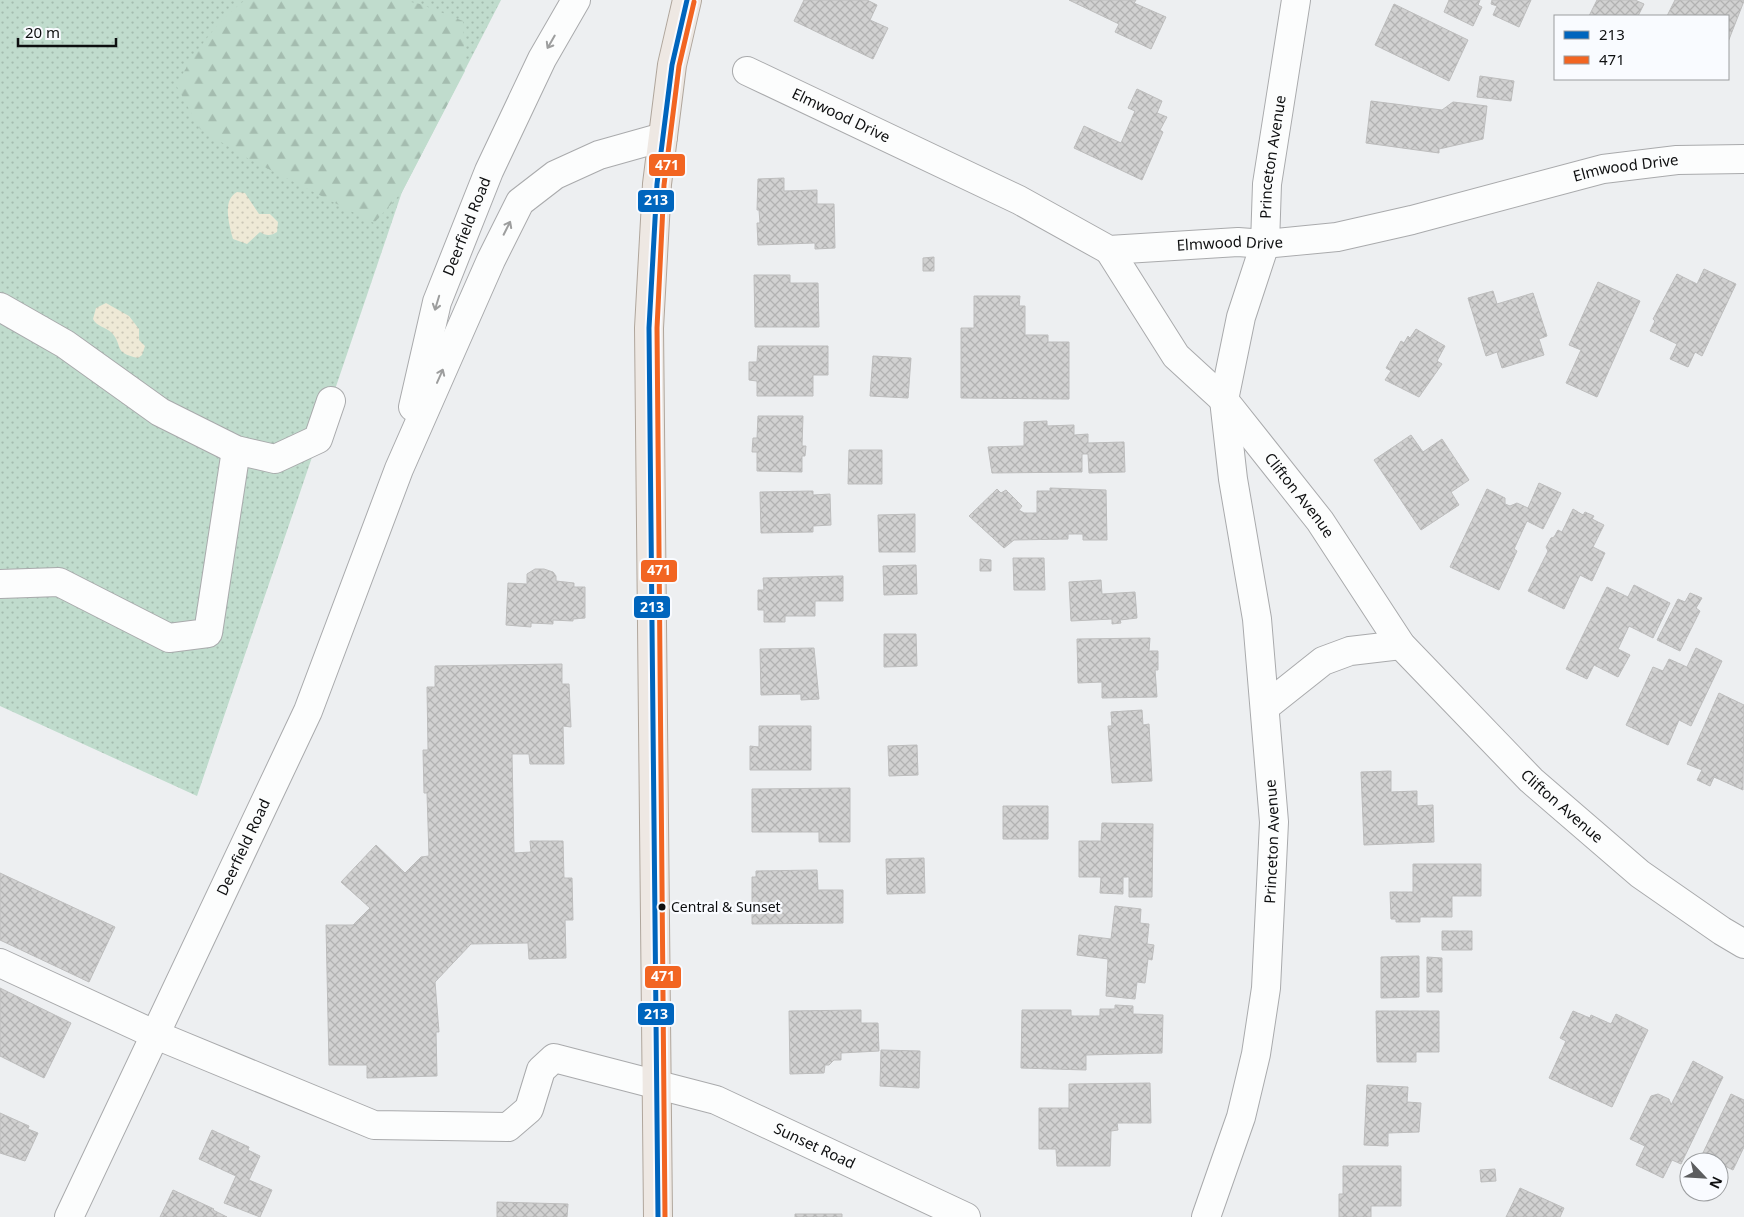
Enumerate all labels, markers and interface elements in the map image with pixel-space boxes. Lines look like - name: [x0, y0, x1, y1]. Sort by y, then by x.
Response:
- scale bar: [18, 15, 115, 47]
- legend: [1554, 15, 1729, 80]
- text: 20 m: [25, 22, 60, 42]
- text: 213: [1599, 24, 1625, 44]
- one-way arrow: [546, 35, 556, 49]
- text: 471: [1599, 49, 1625, 69]
- street label: Elmwood Drive: [789, 83, 894, 147]
- street label: Princeton Avenue: [1255, 94, 1290, 219]
- street label: Elmwood Drive: [1571, 149, 1680, 186]
- line badge: 471: [648, 153, 686, 177]
- text: 471: [655, 155, 679, 174]
- street label: Deerfield Road: [437, 174, 495, 278]
- line badge: 213: [637, 189, 675, 213]
- text: 213: [644, 190, 668, 209]
- one-way arrow: [502, 221, 512, 236]
- street label: Elmwood Drive: [1176, 231, 1284, 255]
- one-way arrow: [432, 295, 442, 311]
- one-way arrow: [435, 369, 445, 384]
- street label: Clifton Avenue: [1261, 448, 1339, 541]
- line badge: 471: [640, 559, 678, 583]
- text: 471: [647, 560, 671, 579]
- line badge: 213: [633, 595, 671, 619]
- text: 213: [640, 597, 664, 616]
- street label: Clifton Avenue: [1517, 765, 1608, 847]
- street label: Princeton Avenue: [1259, 779, 1283, 904]
- street label: Deerfield Road: [211, 795, 274, 898]
- place label: Central & Sunset: [671, 897, 781, 916]
- marker: Central & Sunset: [657, 902, 667, 912]
- line badge: 471: [644, 965, 682, 989]
- text: 471: [651, 966, 675, 985]
- line badge: 213: [637, 1002, 675, 1026]
- text: 213: [644, 1004, 668, 1023]
- street label: Sunset Road: [771, 1118, 859, 1173]
- north arrow: [1679, 1152, 1729, 1202]
- text: N: [1705, 1174, 1727, 1192]

